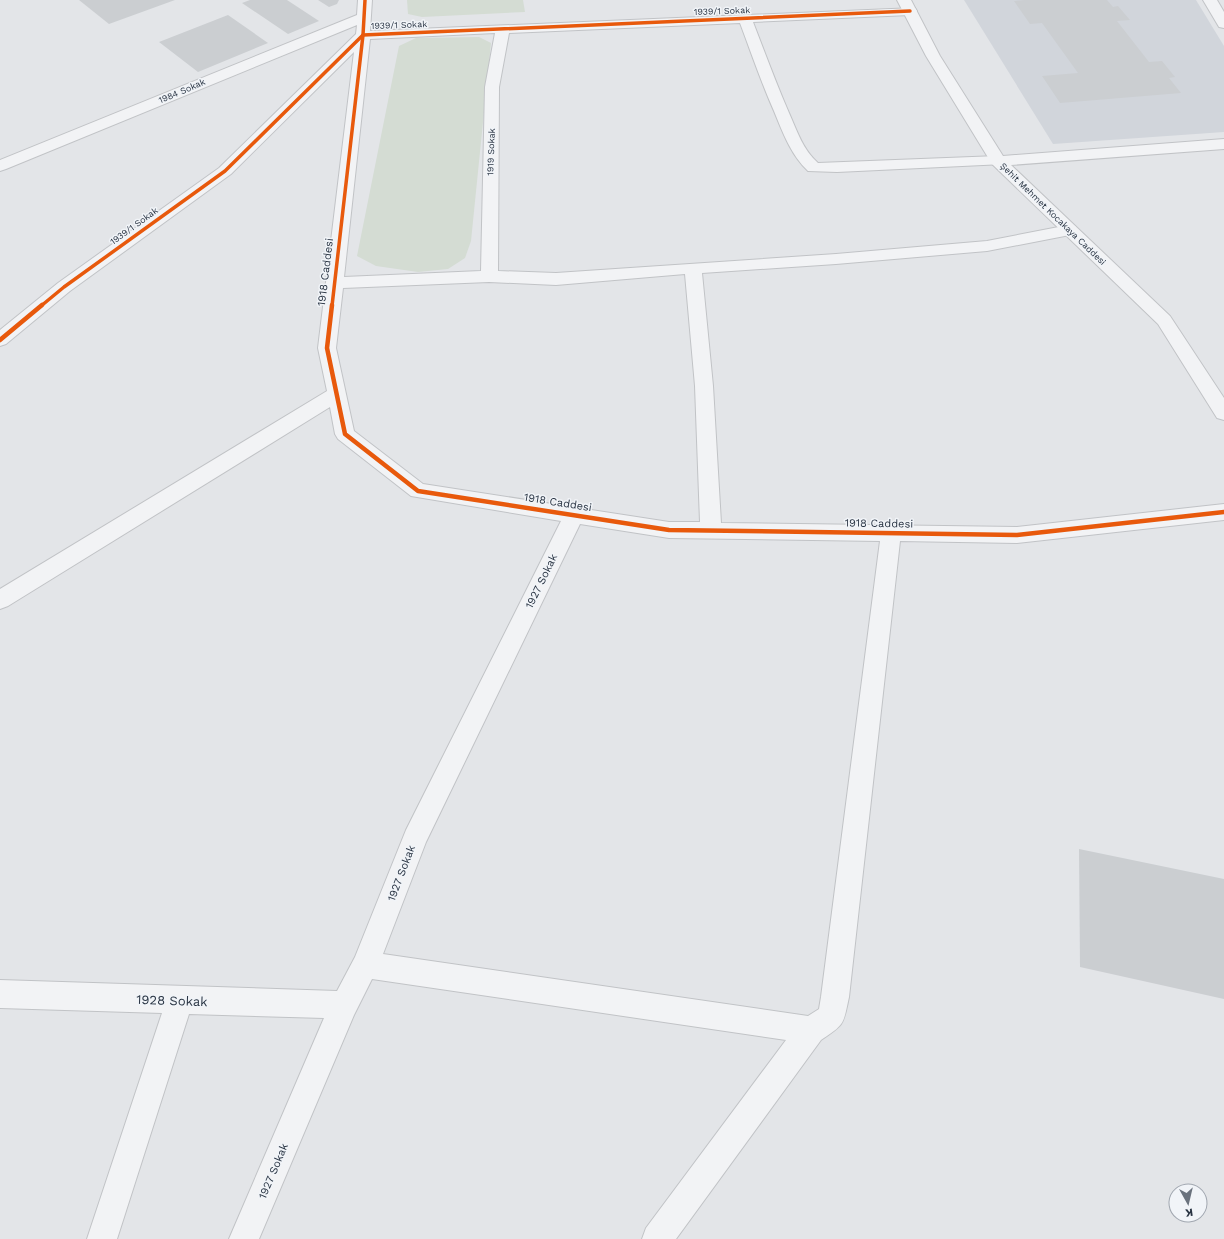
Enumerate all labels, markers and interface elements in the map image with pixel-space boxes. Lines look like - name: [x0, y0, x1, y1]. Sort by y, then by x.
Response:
- street label: 1939/1 Sokak: [694, 5, 750, 17]
- street label: 1939/1 Sokak: [371, 19, 427, 31]
- street label: 1984 Sokak: [157, 77, 207, 105]
- street label: 1919 Sokak: [485, 128, 497, 176]
- street label: Şehit Mehmet Kocakaya Caddesi: [998, 161, 1108, 267]
- street label: 1939/1 Sokak: [108, 205, 160, 247]
- street label: 1918 Caddesi: [315, 237, 336, 307]
- street label: 1918 Caddesi: [523, 491, 593, 514]
- street label: 1918 Caddesi: [845, 516, 913, 531]
- street label: 1927 Sokak: [523, 552, 560, 611]
- street label: 1927 Sokak: [385, 843, 418, 903]
- street label: 1928 Sokak: [136, 992, 208, 1009]
- street label: 1927 Sokak: [256, 1141, 291, 1201]
- north arrow: [1168, 1183, 1208, 1223]
- text: K: [1184, 1205, 1194, 1219]

